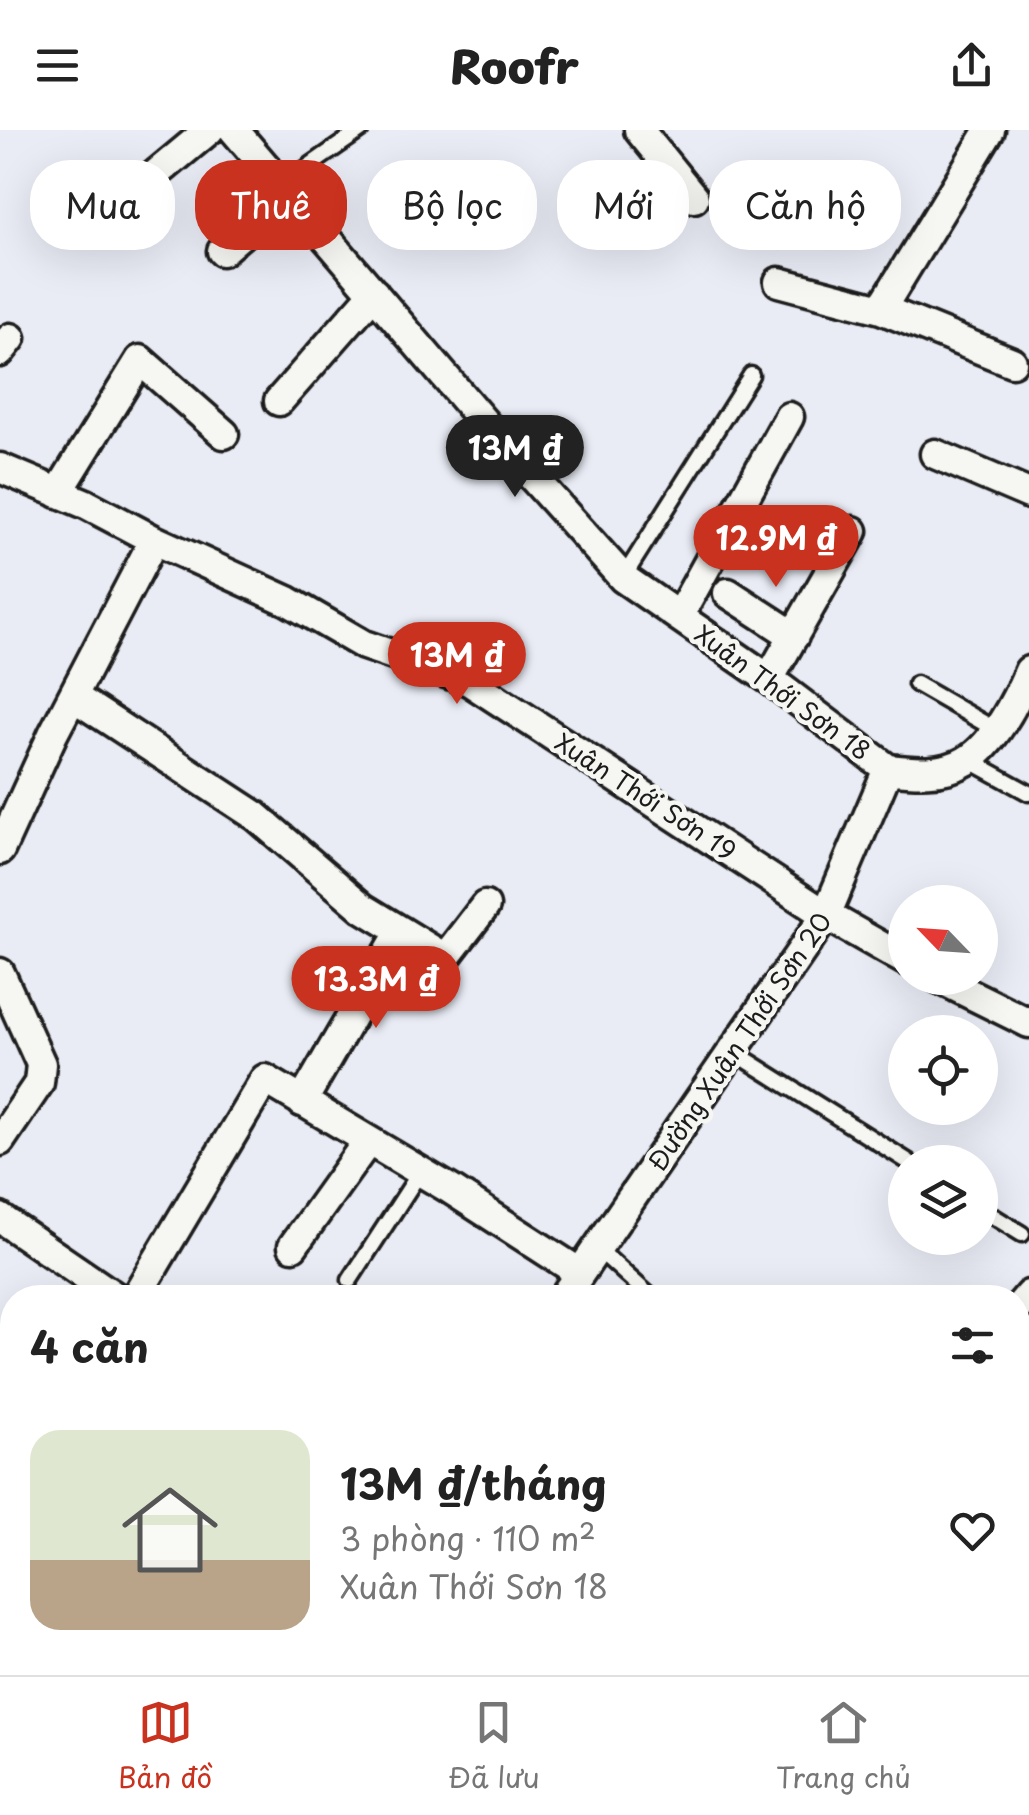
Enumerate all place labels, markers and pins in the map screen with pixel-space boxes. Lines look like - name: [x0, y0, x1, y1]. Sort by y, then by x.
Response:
- pin: 13M ₫: [445, 415, 585, 500]
- pin: 12.9M ₫: [684, 505, 868, 590]
- pin: 13M ₫: [387, 622, 527, 707]
- pin: 13.3M ₫: [284, 946, 468, 1031]

